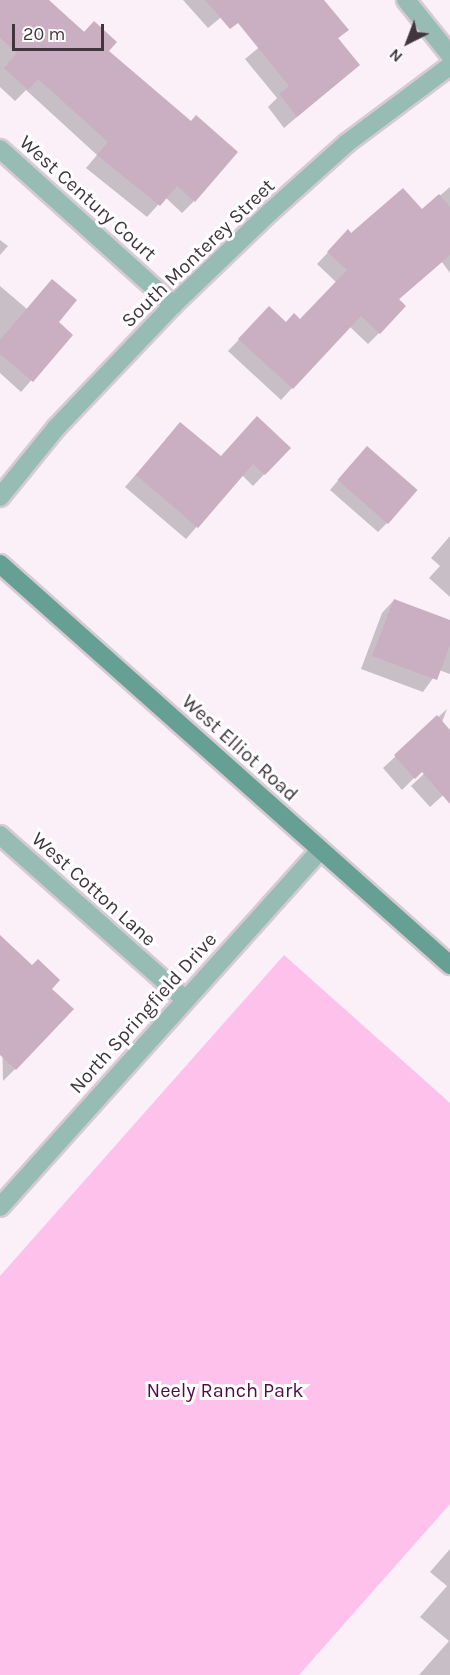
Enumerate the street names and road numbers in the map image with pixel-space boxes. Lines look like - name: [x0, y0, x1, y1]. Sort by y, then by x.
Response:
- street label: West Century Court: [15, 130, 161, 266]
- street label: South Monterey Street: [116, 174, 280, 332]
- street label: West Elliot Road: [177, 690, 303, 806]
- street label: West Cotton Lane: [27, 827, 161, 951]
- street label: North Springfield Drive: [64, 927, 222, 1099]

